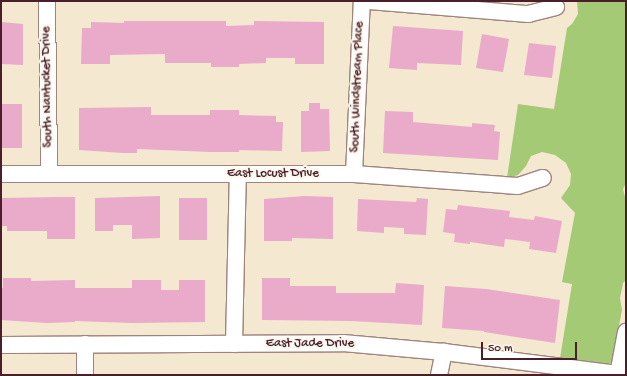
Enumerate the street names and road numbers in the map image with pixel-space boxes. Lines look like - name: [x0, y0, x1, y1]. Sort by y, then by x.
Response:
- street label: South Windstream Place: [348, 21, 368, 153]
- street label: South Nantucket Drive: [39, 26, 57, 148]
- street label: East Locust Drive: [227, 166, 319, 182]
- street label: East Jade Drive: [266, 336, 354, 352]

